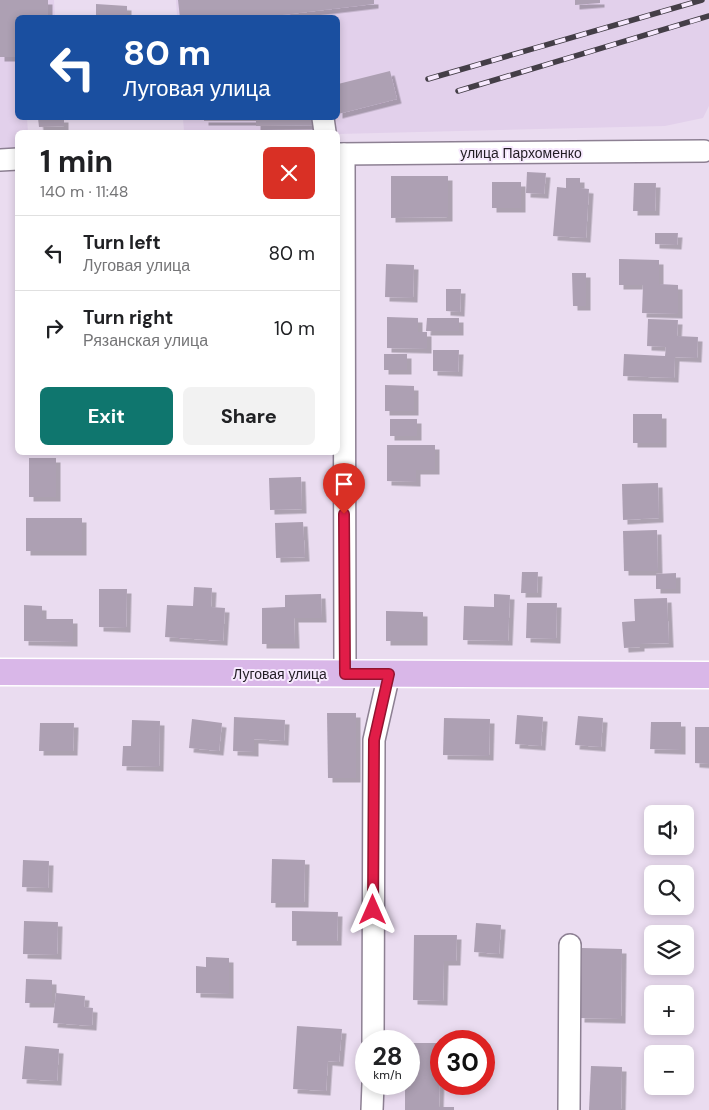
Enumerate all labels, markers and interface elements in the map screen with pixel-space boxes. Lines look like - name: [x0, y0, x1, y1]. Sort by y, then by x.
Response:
- text: 80 m: [123, 30, 211, 76]
- icon: left: [40, 35, 105, 100]
- text: Луговая улица: [123, 74, 270, 103]
- text: 1 min: [40, 142, 113, 181]
- street label: улица Пархоменко: [460, 144, 582, 162]
- button: close: [263, 147, 315, 199]
- text: 140 m · 11:48: [40, 181, 129, 202]
- text: Turn left: [83, 230, 161, 255]
- icon: left: [40, 239, 68, 267]
- text: 80 m: [268, 241, 315, 266]
- text: Луговая улица: [83, 255, 190, 276]
- text: Turn right: [83, 305, 173, 330]
- icon: right: [40, 314, 68, 342]
- text: 10 m: [274, 316, 315, 341]
- text: Рязанская улица: [83, 330, 208, 351]
- button: Exit: [40, 387, 173, 445]
- button: Share: [183, 387, 315, 445]
- pin: [323, 463, 365, 514]
- icon: arrive: [330, 470, 358, 498]
- street label: Луговая улица: [233, 665, 327, 683]
- map controls: [644, 805, 694, 1095]
- button: sound: [644, 805, 694, 855]
- button: search: [644, 865, 694, 915]
- position arrow: [346, 883, 398, 935]
- button: layers: [644, 925, 694, 975]
- button: +: [644, 985, 694, 1035]
- speed limit sign: 30: [430, 1030, 495, 1095]
- text: 28: [372, 1040, 403, 1073]
- button: −: [644, 1045, 694, 1095]
- text: km/h: [373, 1067, 402, 1083]

